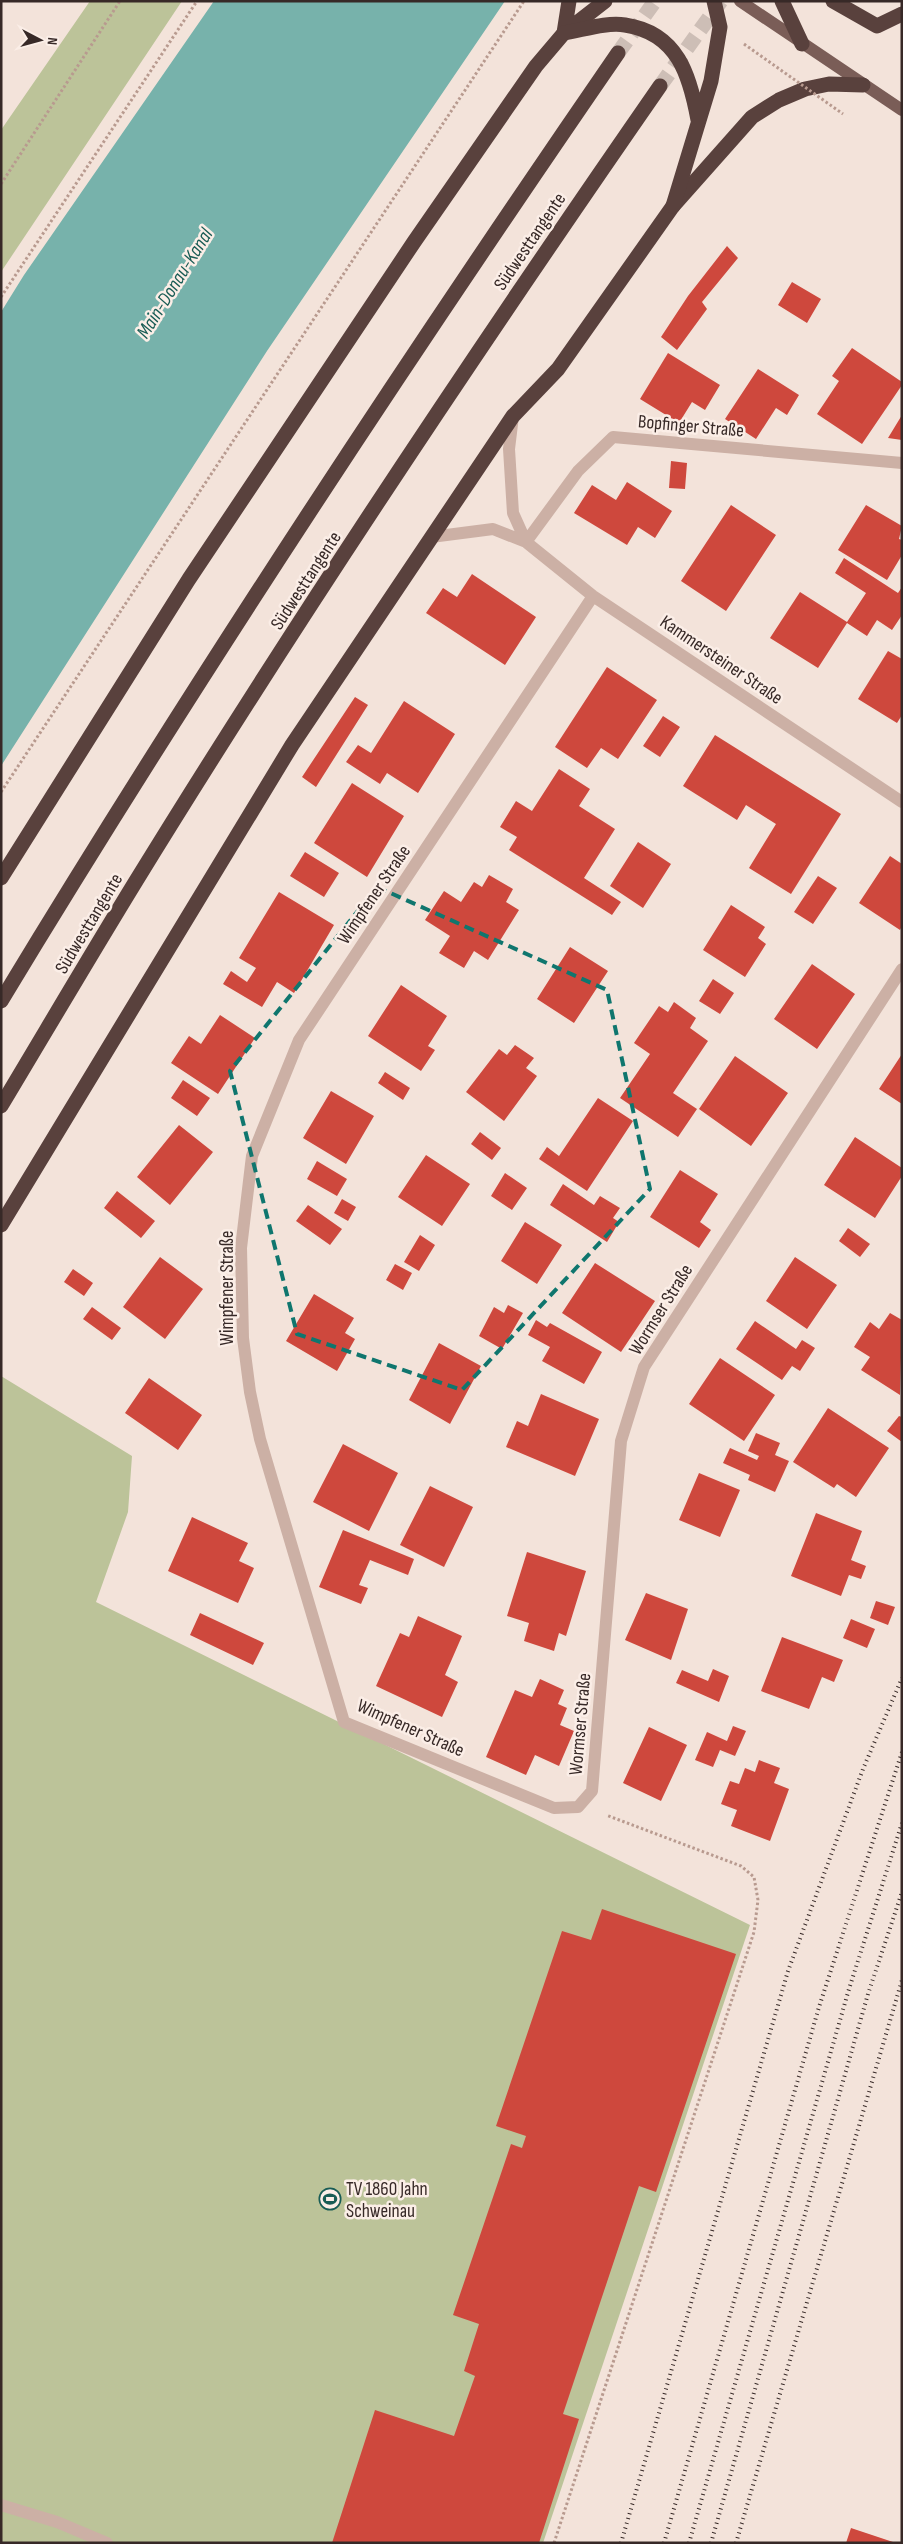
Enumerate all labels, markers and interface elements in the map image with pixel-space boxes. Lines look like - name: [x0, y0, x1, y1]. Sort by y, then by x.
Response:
- north arrow: [15, 15, 65, 65]
- text: N: [44, 37, 61, 46]
- street label: Südwesttangente: [489, 189, 571, 295]
- water label: Main-Donau-Kanal: [131, 223, 219, 343]
- street label: Bopfinger Straße: [637, 410, 745, 443]
- street label: Südwesttangente: [266, 527, 347, 634]
- street label: Kammersteiner Straße: [655, 611, 787, 710]
- street label: Wimpfener Straße: [333, 841, 416, 949]
- street label: Südwesttangente: [50, 870, 128, 978]
- street label: Wimpfener Straße: [216, 1231, 239, 1345]
- street label: Wormser Straße: [624, 1260, 698, 1359]
- street label: Wormser Straße: [565, 1672, 596, 1776]
- street label: Wimpfener Straße: [353, 1695, 468, 1762]
- place label: TV 1860 Jahn Schweinau: [346, 2178, 428, 2223]
- sports icon: TV 1860 Jahn Schweinau: [318, 2187, 342, 2211]

